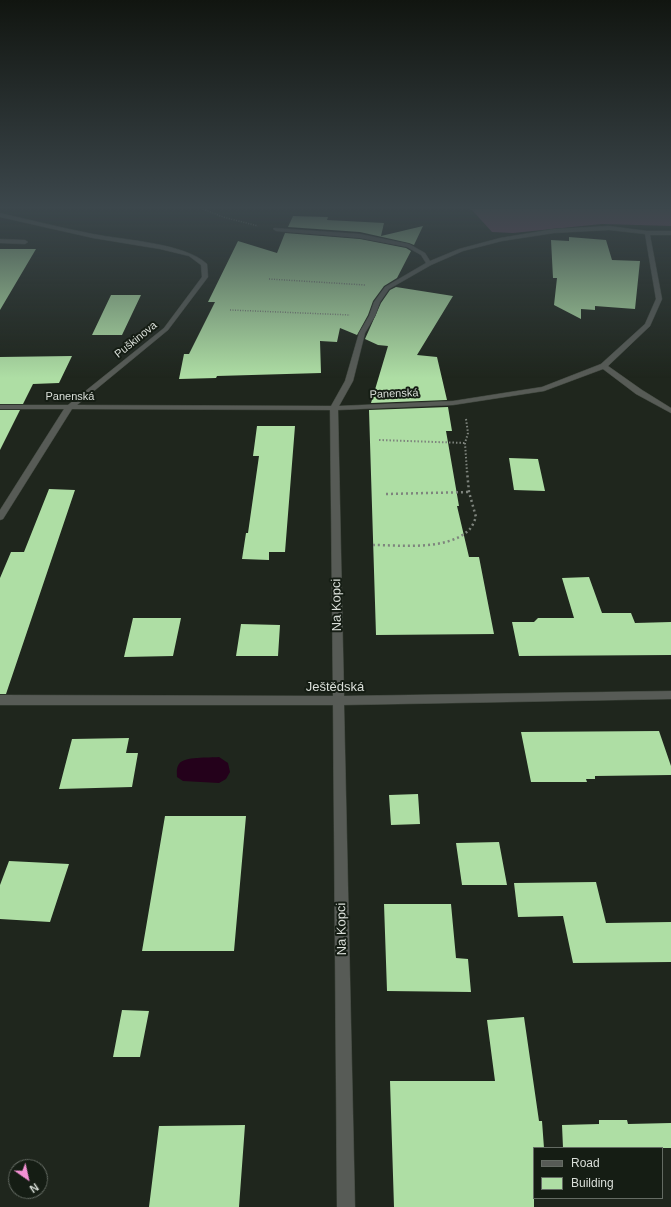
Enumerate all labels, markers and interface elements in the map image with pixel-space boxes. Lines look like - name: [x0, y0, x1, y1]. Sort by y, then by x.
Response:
- street label: Puškinova: [112, 319, 160, 361]
- street label: Panenská: [369, 387, 419, 401]
- street label: Panenská: [46, 390, 94, 404]
- street label: Na Kopci: [329, 578, 345, 632]
- street label: Ještědská: [306, 679, 364, 695]
- street label: Na Kopci: [334, 902, 350, 956]
- legend: [533, 1147, 663, 1199]
- text: Road: [571, 1156, 600, 1170]
- north arrow: [8, 1159, 48, 1199]
- text: Building: [571, 1176, 614, 1190]
- text: N: [28, 1181, 41, 1195]

